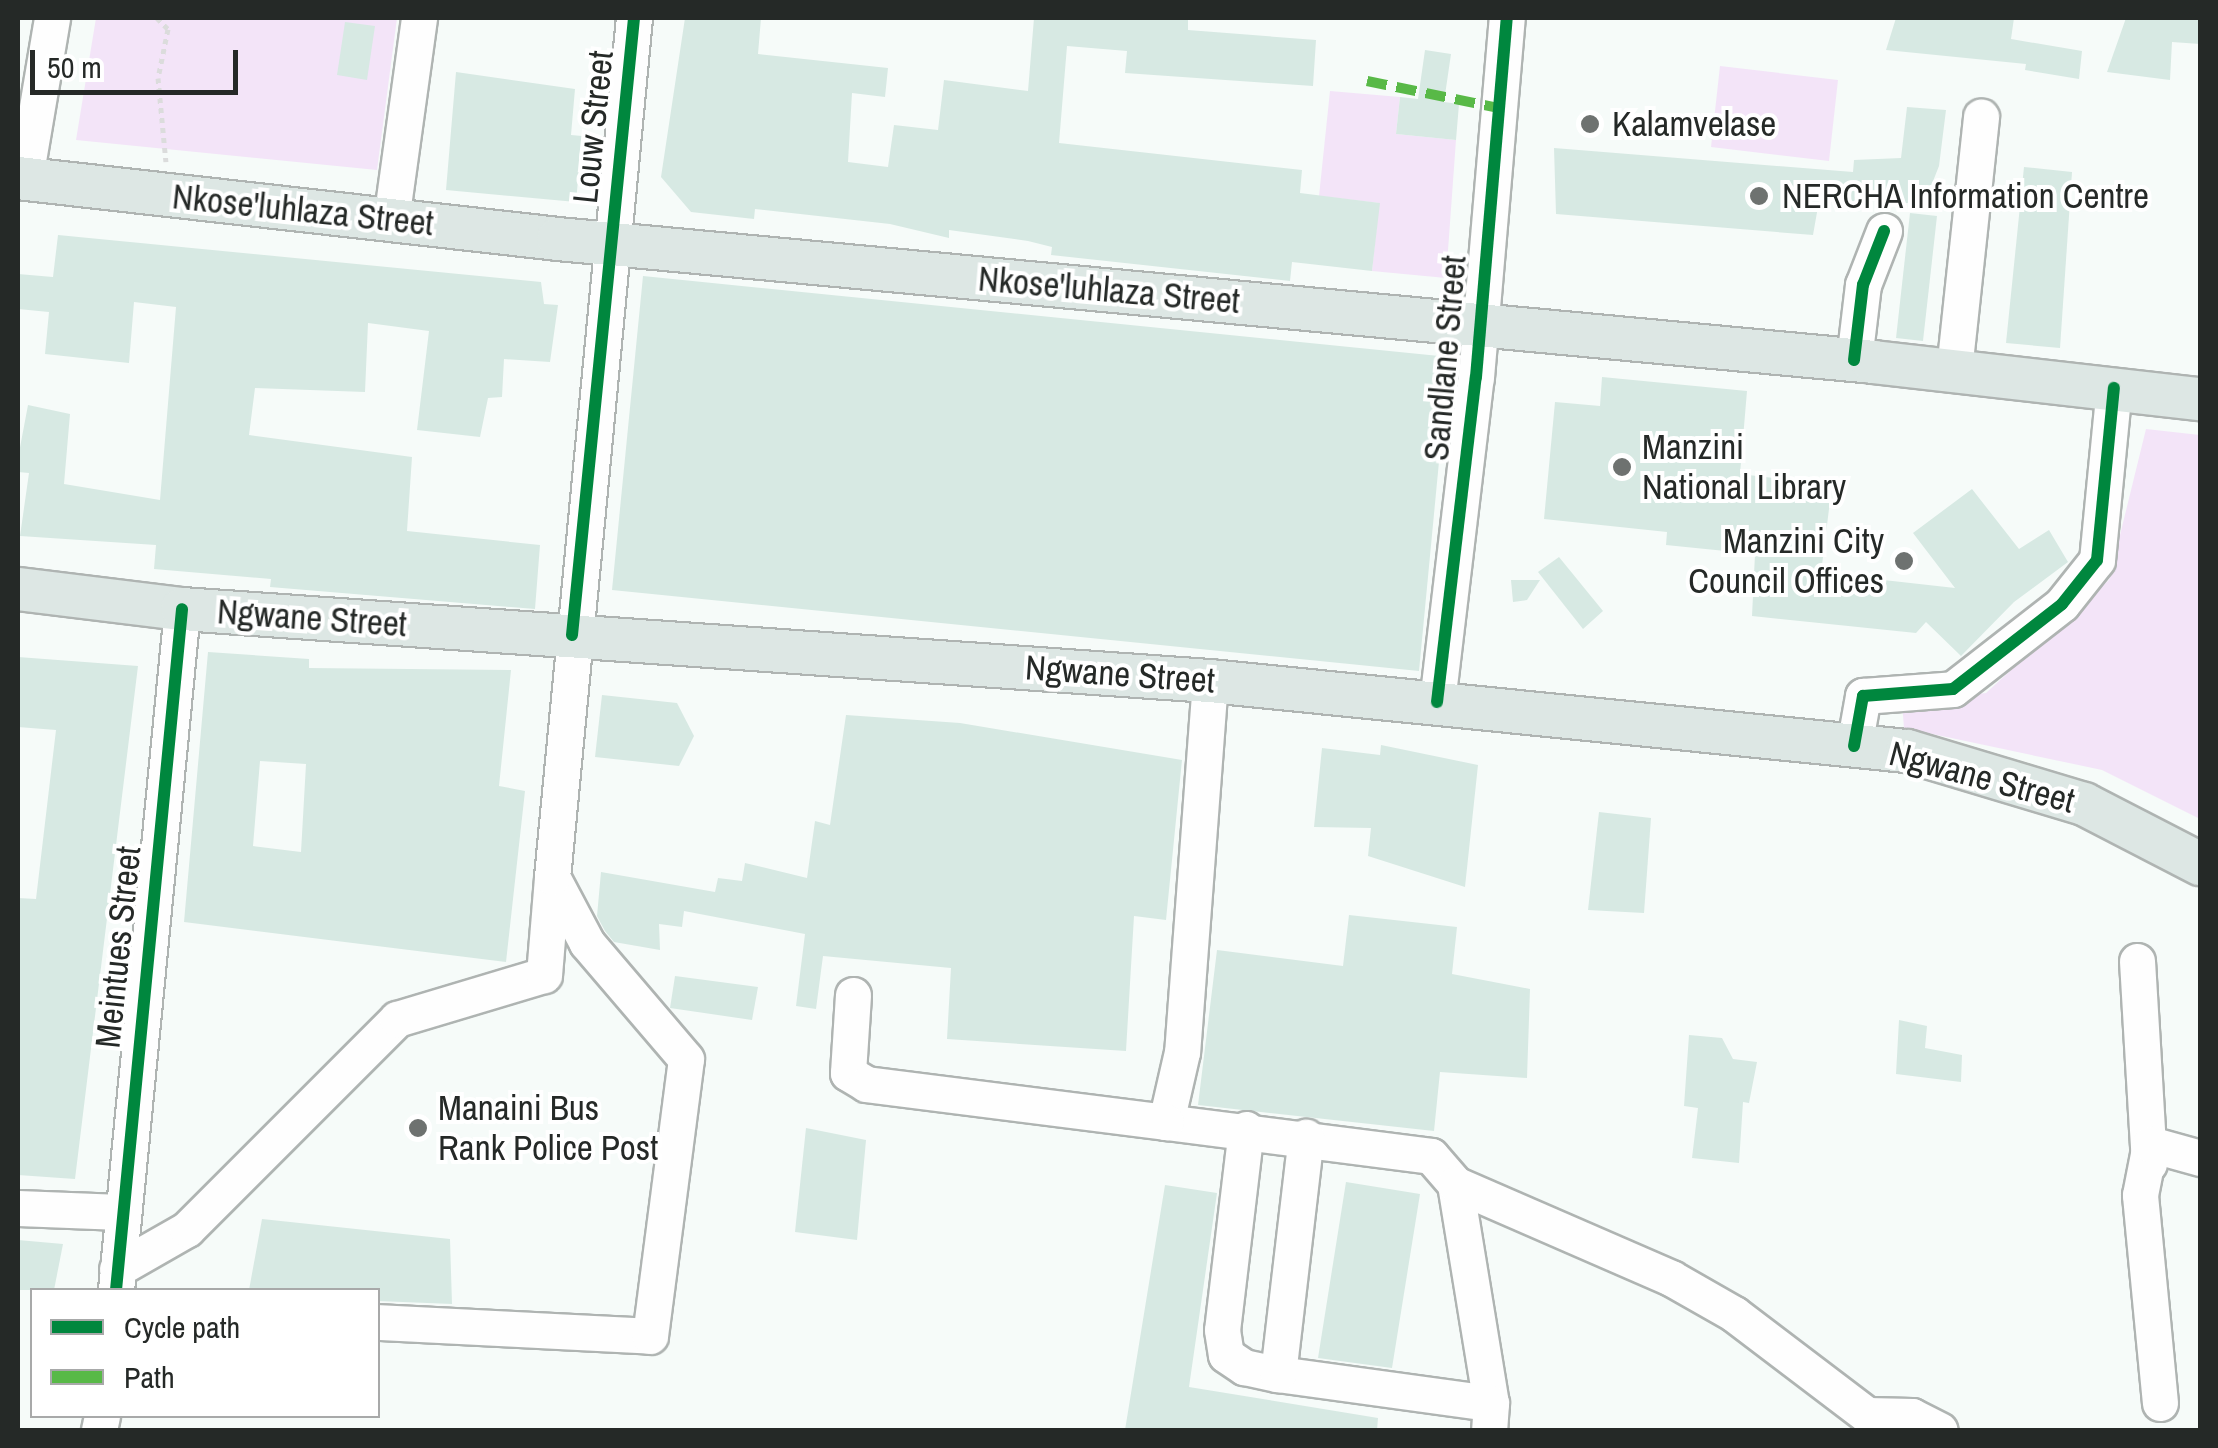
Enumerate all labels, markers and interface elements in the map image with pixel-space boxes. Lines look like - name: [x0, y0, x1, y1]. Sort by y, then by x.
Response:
- scale bar: [35, 30, 242, 92]
- text: 50 m: [47, 47, 102, 87]
- street label: Louw Street: [564, 49, 622, 205]
- place label: Kalamvelase: [1612, 103, 1776, 145]
- marker: Kalamvelase: [1577, 111, 1603, 137]
- street label: Nkose'luhlaza Street: [170, 175, 436, 245]
- place label: NERCHA Information Centre: [1782, 175, 2150, 217]
- marker: NERCHA Information Centre: [1746, 183, 1772, 209]
- street label: Sandlane Street: [1415, 254, 1475, 462]
- street label: Nkose'luhlaza Street: [977, 258, 1241, 322]
- place label: Manzini National Library: [1642, 426, 1846, 508]
- marker: Manzini National Library: [1611, 456, 1633, 478]
- place label: Manzini City Council Offices: [1688, 520, 1884, 602]
- marker: Manzini City Council Offices: [1893, 550, 1915, 572]
- street label: Ngwane Street: [216, 590, 408, 646]
- street label: Ngwane Street: [1024, 646, 1216, 702]
- street label: Ngwane Street: [1885, 732, 2079, 822]
- street label: Meintues Street: [87, 844, 149, 1050]
- place label: Manaini Bus Rank Police Post: [438, 1087, 658, 1169]
- marker: Manaini Bus Rank Police Post: [407, 1117, 429, 1139]
- legend: [30, 1288, 380, 1418]
- text: Cycle path: [124, 1307, 240, 1347]
- text: Path: [124, 1357, 175, 1397]

